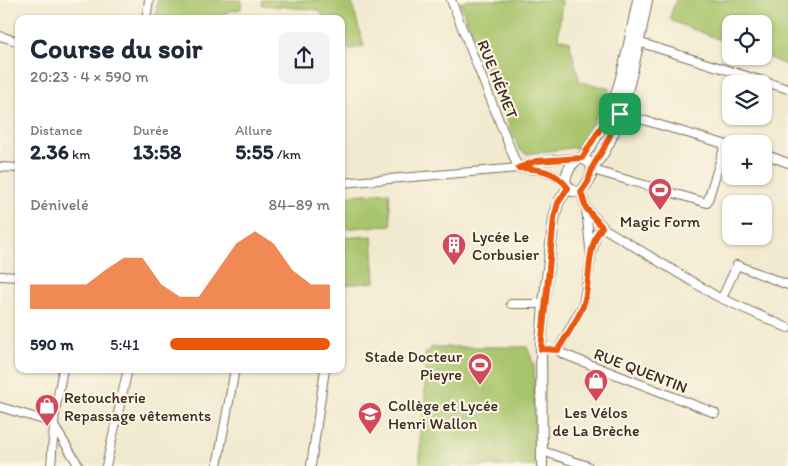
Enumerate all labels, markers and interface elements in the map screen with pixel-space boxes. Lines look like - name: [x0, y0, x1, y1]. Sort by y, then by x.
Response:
- map controls: [722, 15, 772, 245]
- button: locate: [722, 15, 772, 65]
- text: Course du soir: [30, 31, 202, 65]
- button: share: [278, 32, 330, 84]
- street label: RUE HÉMET: [473, 37, 522, 121]
- text: 20:23 · 4 × 590 m: [30, 67, 149, 86]
- button: layers: [722, 75, 772, 125]
- pin: [599, 93, 641, 135]
- icon: arrive: [606, 100, 634, 128]
- text: Distance: [30, 122, 82, 139]
- text: Durée: [133, 122, 169, 139]
- text: Allure: [235, 122, 272, 139]
- button: +: [722, 135, 772, 185]
- text: 2.36: [30, 139, 69, 164]
- text: 13:58: [133, 139, 182, 164]
- text: 5:55: [235, 139, 274, 164]
- text: km: [69, 146, 90, 163]
- text: /km: [274, 146, 301, 163]
- sports icon: Magic Form: [647, 177, 673, 211]
- text: Dénivelé: [30, 195, 89, 214]
- text: 84–89 m: [268, 195, 330, 214]
- button: −: [722, 195, 772, 245]
- place label: Magic Form: [620, 212, 701, 231]
- place label: Lycée Le Corbusier: [472, 227, 540, 264]
- building icon: Lycée Le Corbusier: [441, 232, 467, 266]
- text: 590 m: [30, 335, 74, 354]
- text: 5:41: [110, 335, 139, 354]
- street label: RUE QUENTIN: [591, 344, 690, 397]
- place label: Stade Docteur Pieyre: [365, 347, 462, 384]
- sports icon: Stade Docteur Pieyre: [467, 352, 493, 386]
- shop icon: Les Vélos de La Brèche: [583, 368, 609, 402]
- place label: Retoucherie Repassage vêtements: [64, 388, 211, 425]
- shop icon: Retoucherie Repassage vêtements: [34, 393, 60, 427]
- place label: Collège et Lycée Henri Wallon: [388, 396, 498, 433]
- school or university icon: Collège et Lycée Henri Wallon: [357, 401, 383, 435]
- place label: Les Vélos de La Brèche: [552, 403, 640, 440]

